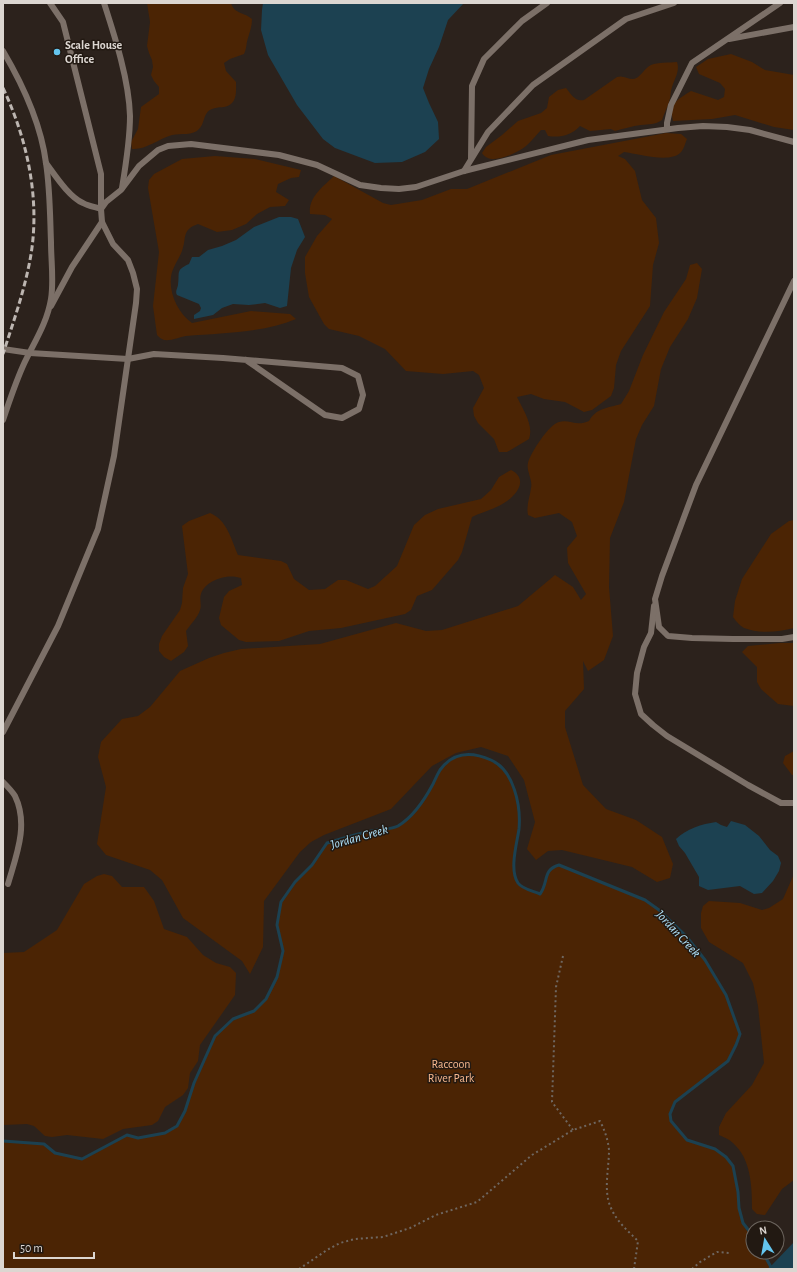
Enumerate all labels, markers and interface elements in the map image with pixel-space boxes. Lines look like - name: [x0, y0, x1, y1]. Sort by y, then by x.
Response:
- place label: Scale House Office: [65, 39, 123, 65]
- marker: Scale House Office: [52, 47, 62, 57]
- water label: Jordan Creek: [328, 823, 389, 852]
- water label: Jordan Creek: [652, 907, 703, 960]
- park label: Raccoon River Park: [428, 1058, 475, 1084]
- north arrow: [745, 1220, 785, 1260]
- text: N: [758, 1225, 768, 1237]
- scale bar: [14, 1234, 94, 1260]
- text: 50 m: [20, 1242, 43, 1254]

